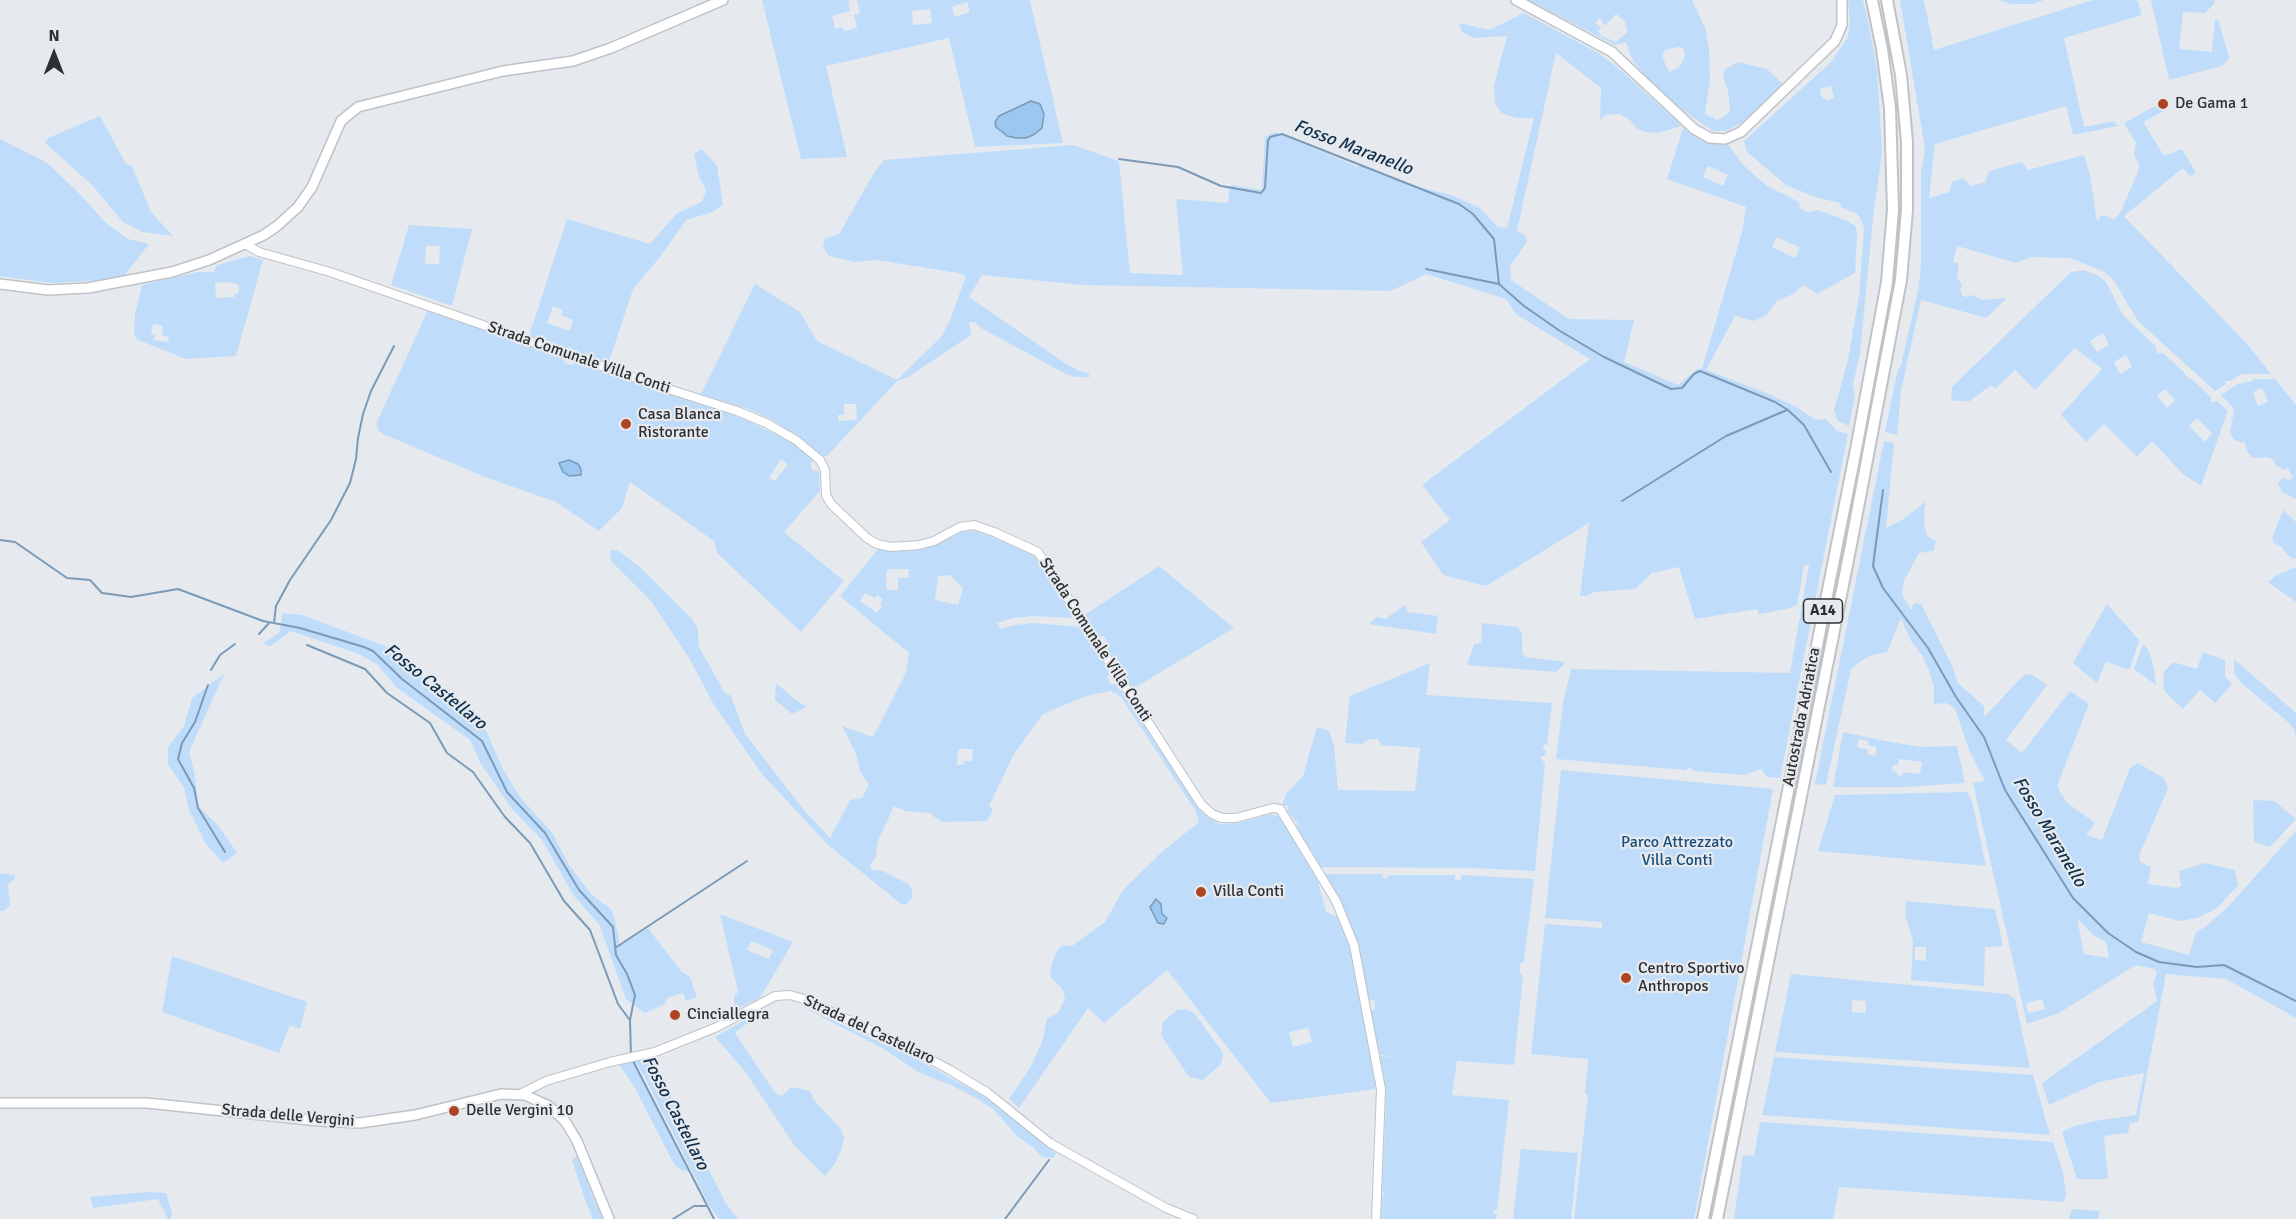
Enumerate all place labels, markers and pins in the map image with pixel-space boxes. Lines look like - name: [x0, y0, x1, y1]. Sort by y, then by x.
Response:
- place label: De Gama 1: [2175, 94, 2248, 114]
- marker: De Gama 1: [2156, 97, 2170, 111]
- place label: Casa Blanca Ristorante: [638, 405, 721, 443]
- marker: Casa Blanca Ristorante: [619, 417, 633, 431]
- place label: Villa Conti: [1213, 882, 1284, 902]
- marker: Villa Conti: [1194, 885, 1208, 899]
- place label: Centro Sportivo Anthropos: [1638, 959, 1744, 997]
- marker: Centro Sportivo Anthropos: [1619, 971, 1633, 985]
- place label: Cinciallegra: [687, 1005, 769, 1025]
- marker: Cinciallegra: [668, 1008, 682, 1022]
- place label: Delle Vergini 10: [466, 1101, 574, 1121]
- marker: Delle Vergini 10: [447, 1104, 461, 1118]

